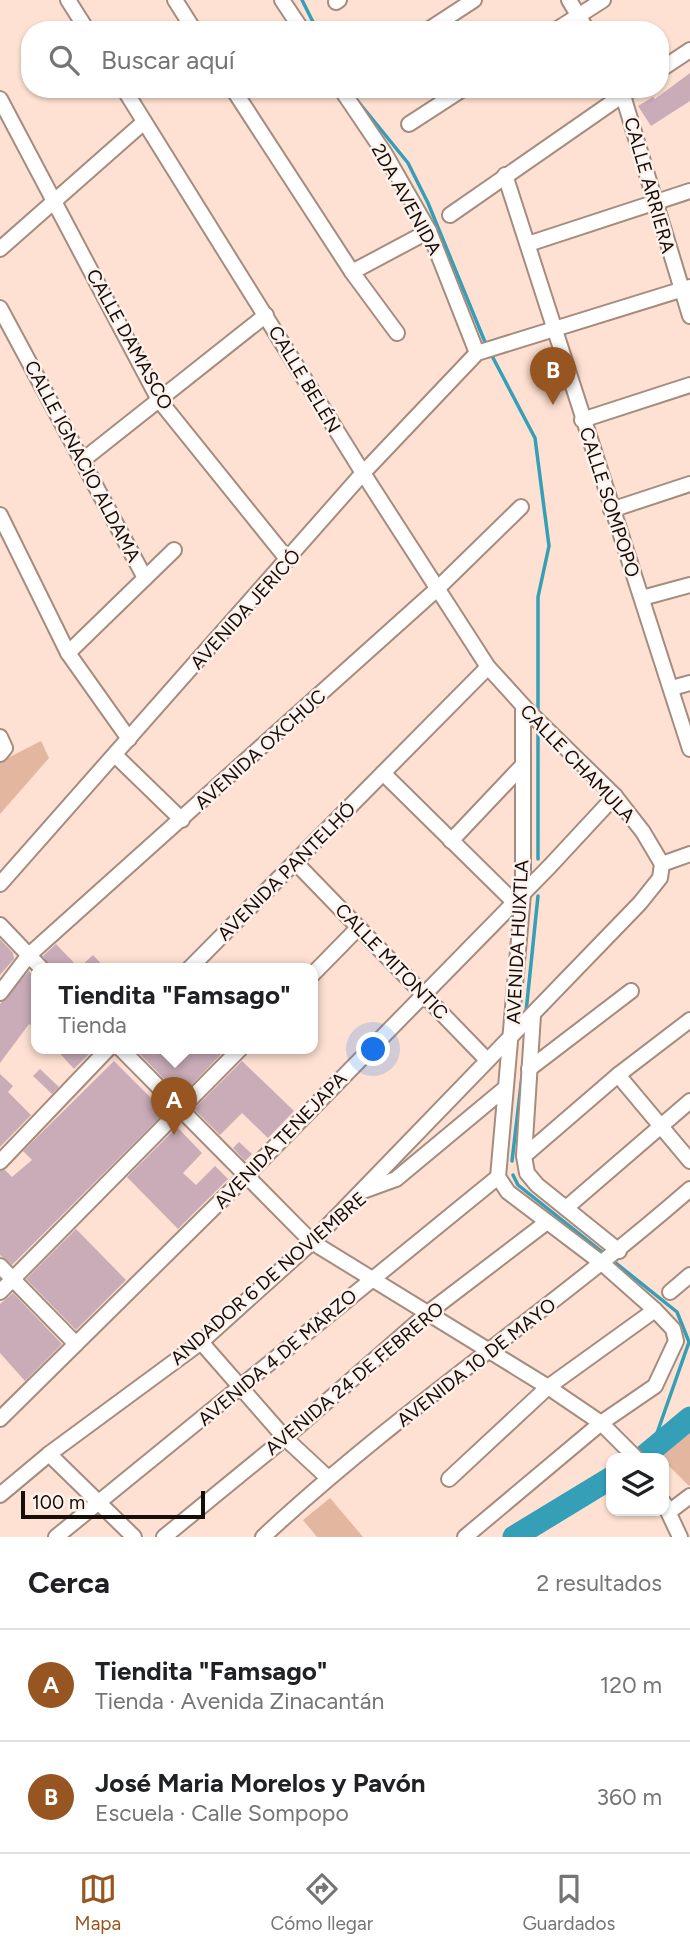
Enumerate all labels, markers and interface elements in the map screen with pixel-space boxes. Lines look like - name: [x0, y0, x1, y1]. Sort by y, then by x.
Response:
- search box: [21, 21, 669, 98]
- icon: search: [45, 41, 83, 79]
- text: Buscar aquí: [101, 44, 235, 76]
- street label: CALLE ARRIERA: [619, 115, 680, 256]
- street label: 2DA AVENIDA: [367, 140, 447, 259]
- street label: CALLE DAMASCO: [81, 265, 178, 414]
- street label: CALLE BELÉN: [264, 321, 346, 437]
- pin: B: [530, 347, 576, 405]
- street label: CALLE IGNACIO ALDAMA: [20, 357, 146, 566]
- street label: CALLE SOMPOPO: [574, 424, 645, 580]
- street label: AVENIDA JERICÓ: [185, 545, 305, 674]
- street label: AVENIDA OXCHUC: [190, 684, 331, 814]
- street label: CALLE CHAMULA: [515, 699, 640, 827]
- street label: AVENIDA PANTELHÓ: [212, 797, 360, 945]
- street label: AVENIDA HUIXTLA: [502, 859, 533, 1025]
- street label: CALLE MITONTIC: [330, 898, 453, 1024]
- popup: [31, 963, 318, 1054]
- text: Tiendita "Famsago": [58, 979, 291, 1011]
- text: Tienda: [58, 1011, 127, 1039]
- your location: [356, 1032, 390, 1066]
- street label: AVENIDA TENEJAPA: [209, 1067, 352, 1213]
- pin: A: [151, 1077, 197, 1135]
- street label: ANDADOR 6 DE NOVIEMBRE: [166, 1187, 371, 1370]
- street label: AVENIDA 4 DE MARZO: [193, 1284, 361, 1431]
- street label: AVENIDA 10 DE MAYO: [392, 1293, 560, 1432]
- street label: AVENIDA 24 DE FEBRERO: [260, 1297, 448, 1460]
- map controls: [606, 1453, 669, 1516]
- button: layers: [606, 1453, 669, 1516]
- scale bar: [21, 1488, 205, 1520]
- text: 100 m: [32, 1491, 85, 1514]
- text: Cerca: [28, 1564, 110, 1601]
- text: 2 resultados: [537, 1569, 662, 1597]
- text: Tiendita "Famsago": [95, 1655, 328, 1687]
- text: A: [43, 1671, 59, 1699]
- text: 120 m: [600, 1671, 662, 1699]
- text: Tienda · Avenida Zinacantán: [95, 1687, 384, 1715]
- text: José Maria Morelos y Pavón: [95, 1767, 426, 1799]
- text: B: [44, 1783, 58, 1811]
- text: 360 m: [596, 1783, 662, 1811]
- text: Escuela · Calle Sompopo: [95, 1799, 349, 1827]
- tab: Mapa: [75, 1870, 121, 1935]
- tab: Cómo llegar: [271, 1870, 373, 1935]
- tab: Guardados: [522, 1870, 615, 1935]

